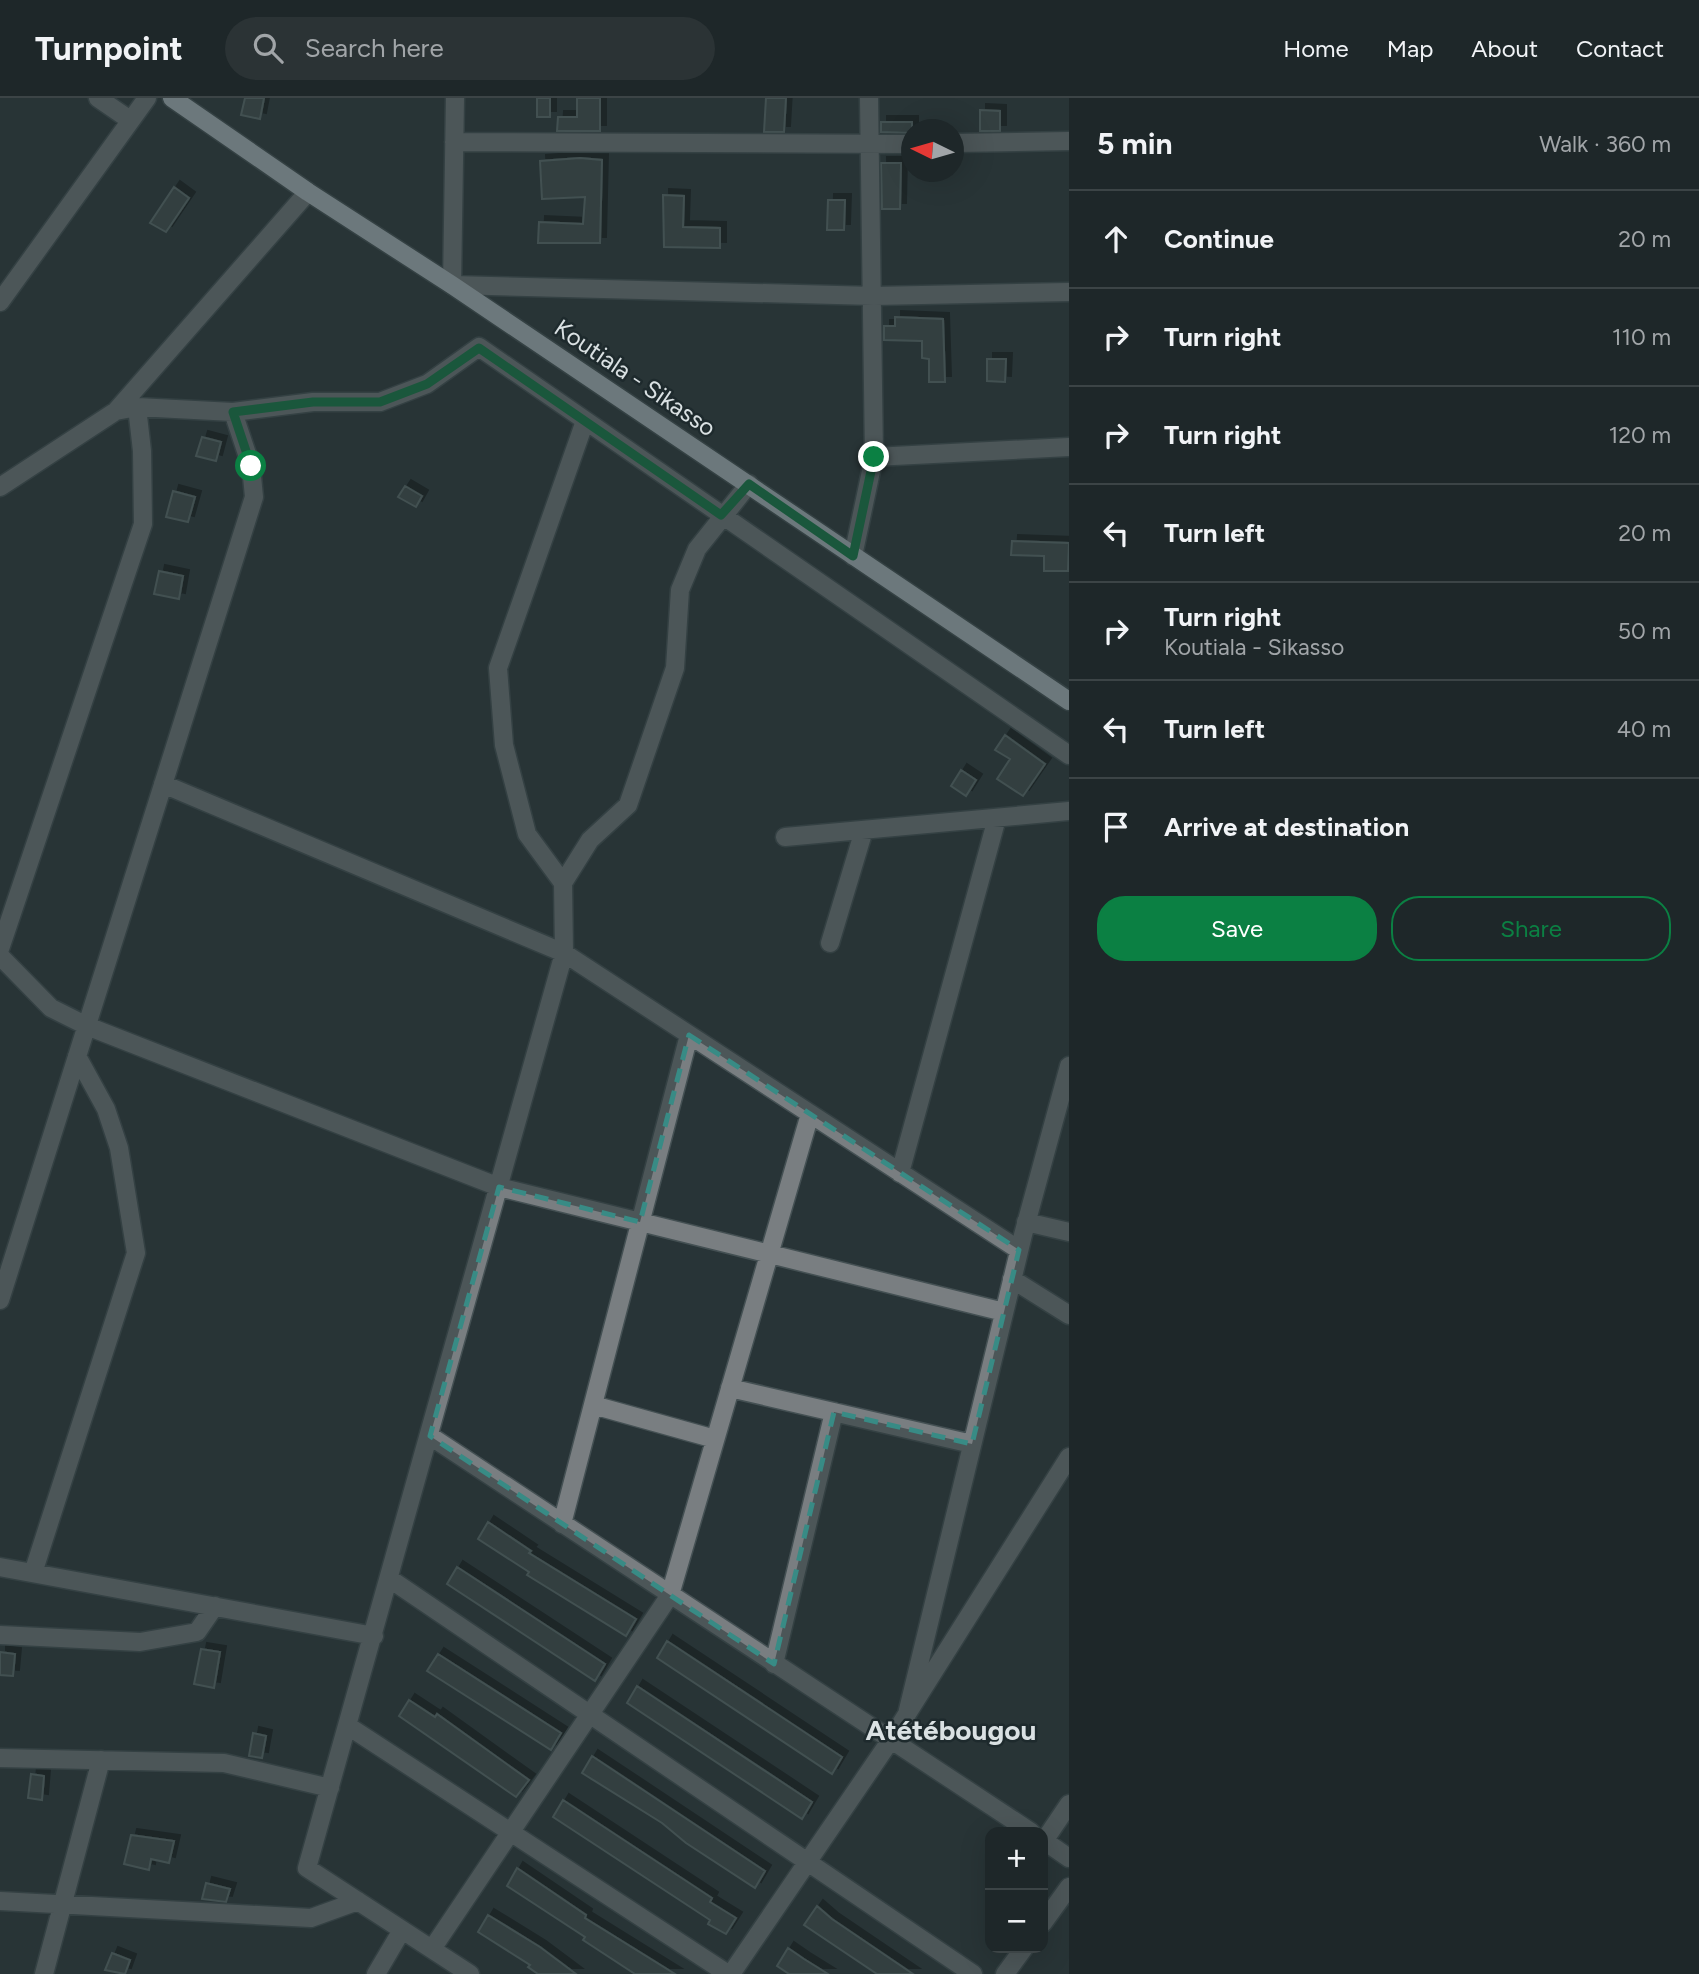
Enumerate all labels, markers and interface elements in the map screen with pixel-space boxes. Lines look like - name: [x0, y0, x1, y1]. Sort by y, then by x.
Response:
- search box: [225, 17, 715, 80]
- text: Turnpoint: [35, 29, 183, 68]
- icon: search: [249, 29, 287, 67]
- text: Search here: [305, 32, 444, 64]
- text: Home: [1283, 34, 1349, 63]
- text: Map: [1387, 34, 1433, 63]
- text: About: [1471, 34, 1538, 63]
- text: Contact: [1576, 34, 1664, 63]
- north arrow: [901, 119, 964, 182]
- text: 5 min: [1097, 125, 1173, 162]
- text: Walk · 360 m: [1539, 130, 1671, 158]
- icon: ahead: [1097, 220, 1135, 258]
- text: Continue: [1164, 223, 1274, 255]
- text: 20 m: [1618, 225, 1671, 253]
- street label: Koutiala - Sikasso: [549, 313, 721, 442]
- icon: right: [1097, 318, 1135, 356]
- text: Turn right: [1164, 321, 1281, 353]
- text: 110 m: [1612, 323, 1671, 351]
- icon: right: [1097, 416, 1135, 454]
- text: Turn right: [1164, 419, 1281, 451]
- text: 120 m: [1609, 421, 1671, 449]
- route end: [858, 441, 889, 472]
- route start: [235, 450, 266, 481]
- icon: left: [1097, 514, 1135, 552]
- text: Turn left: [1164, 517, 1265, 549]
- text: 20 m: [1618, 519, 1671, 547]
- text: Turn right: [1164, 601, 1281, 633]
- icon: right: [1097, 612, 1135, 650]
- text: 50 m: [1618, 617, 1671, 645]
- text: Koutiala - Sikasso: [1164, 633, 1344, 661]
- icon: left: [1097, 710, 1135, 748]
- text: Turn left: [1164, 713, 1265, 745]
- text: 40 m: [1617, 715, 1671, 743]
- icon: arrive: [1097, 808, 1135, 846]
- text: Arrive at destination: [1164, 811, 1409, 843]
- button: Save: [1097, 896, 1377, 961]
- button: Share: [1391, 896, 1671, 961]
- district label: Atétébougou: [865, 1713, 1037, 1747]
- map controls: [985, 1827, 1048, 1953]
- button: +: [985, 1827, 1048, 1890]
- button: −: [985, 1890, 1048, 1953]

